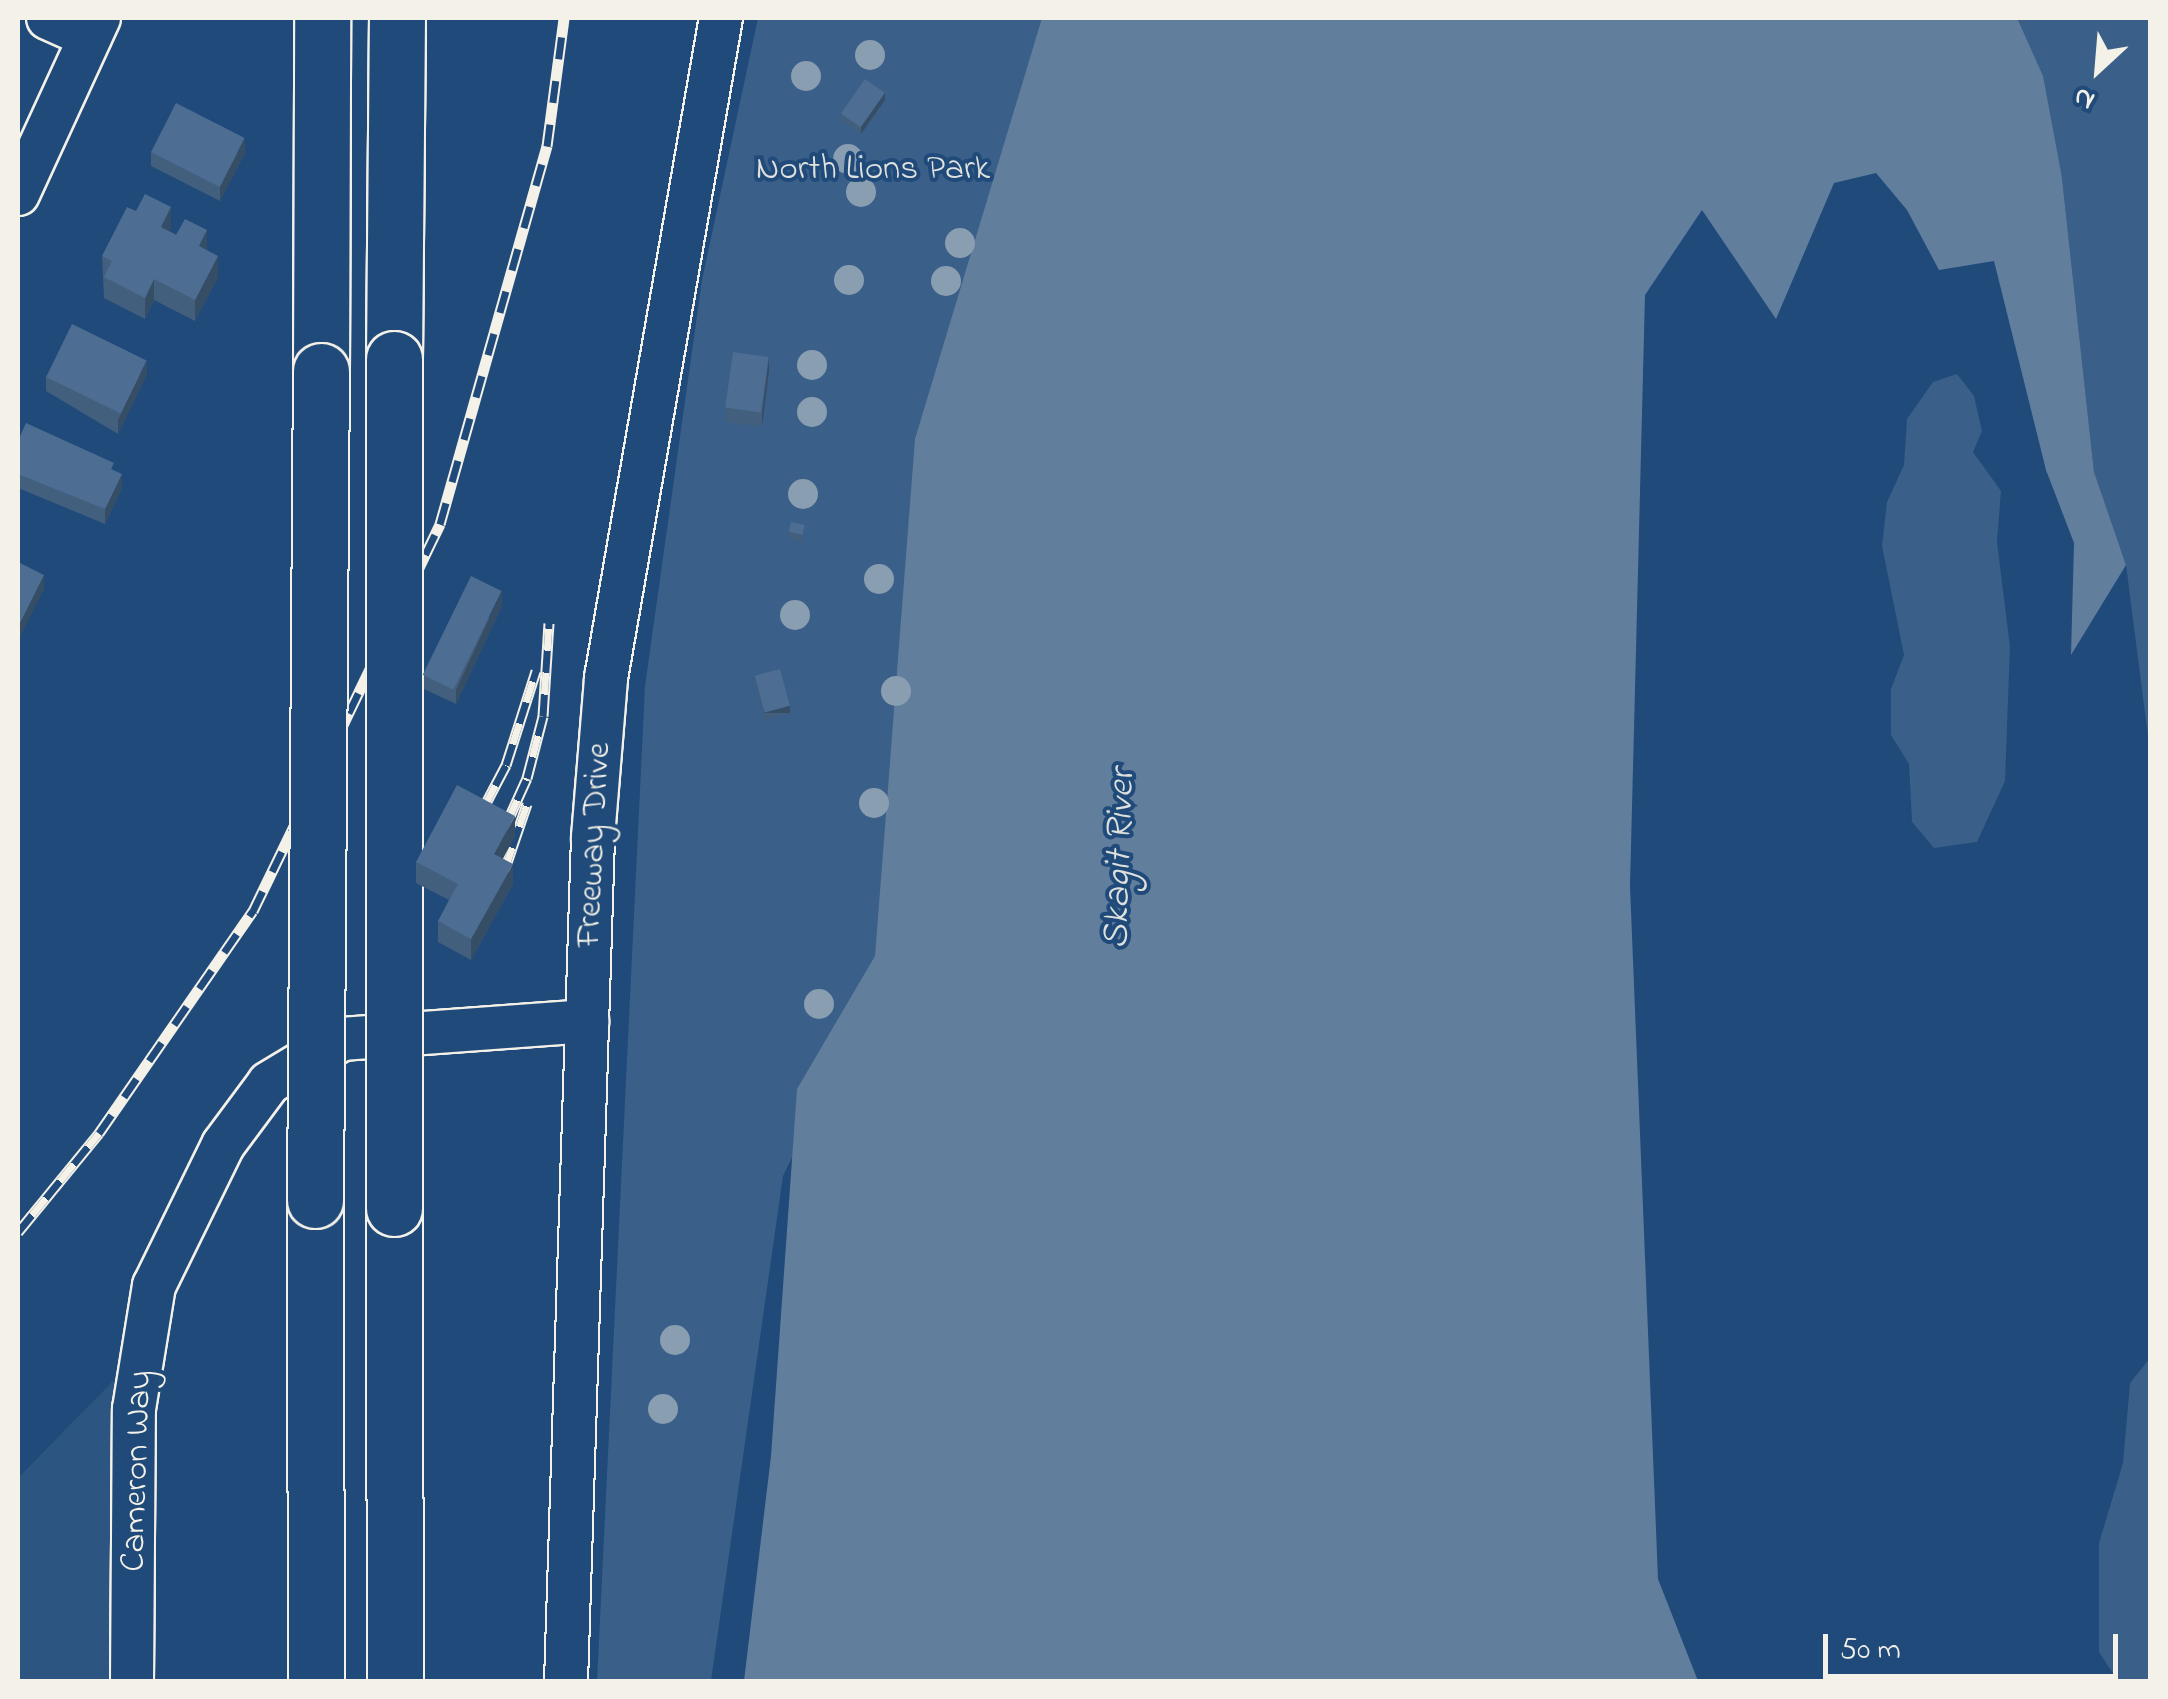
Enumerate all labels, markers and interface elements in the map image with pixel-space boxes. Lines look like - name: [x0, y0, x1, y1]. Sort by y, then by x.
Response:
- north arrow: [2048, 20, 2148, 120]
- text: N: [2067, 75, 2102, 120]
- park label: North Lions Park: [756, 149, 990, 191]
- street label: Freeway Drive: [569, 741, 621, 949]
- water label: Skagit River: [1095, 768, 1147, 950]
- street label: Cameron Way: [113, 1370, 163, 1572]
- scale bar: [1828, 1614, 2123, 1676]
- text: 50 m: [1840, 1629, 1901, 1673]

